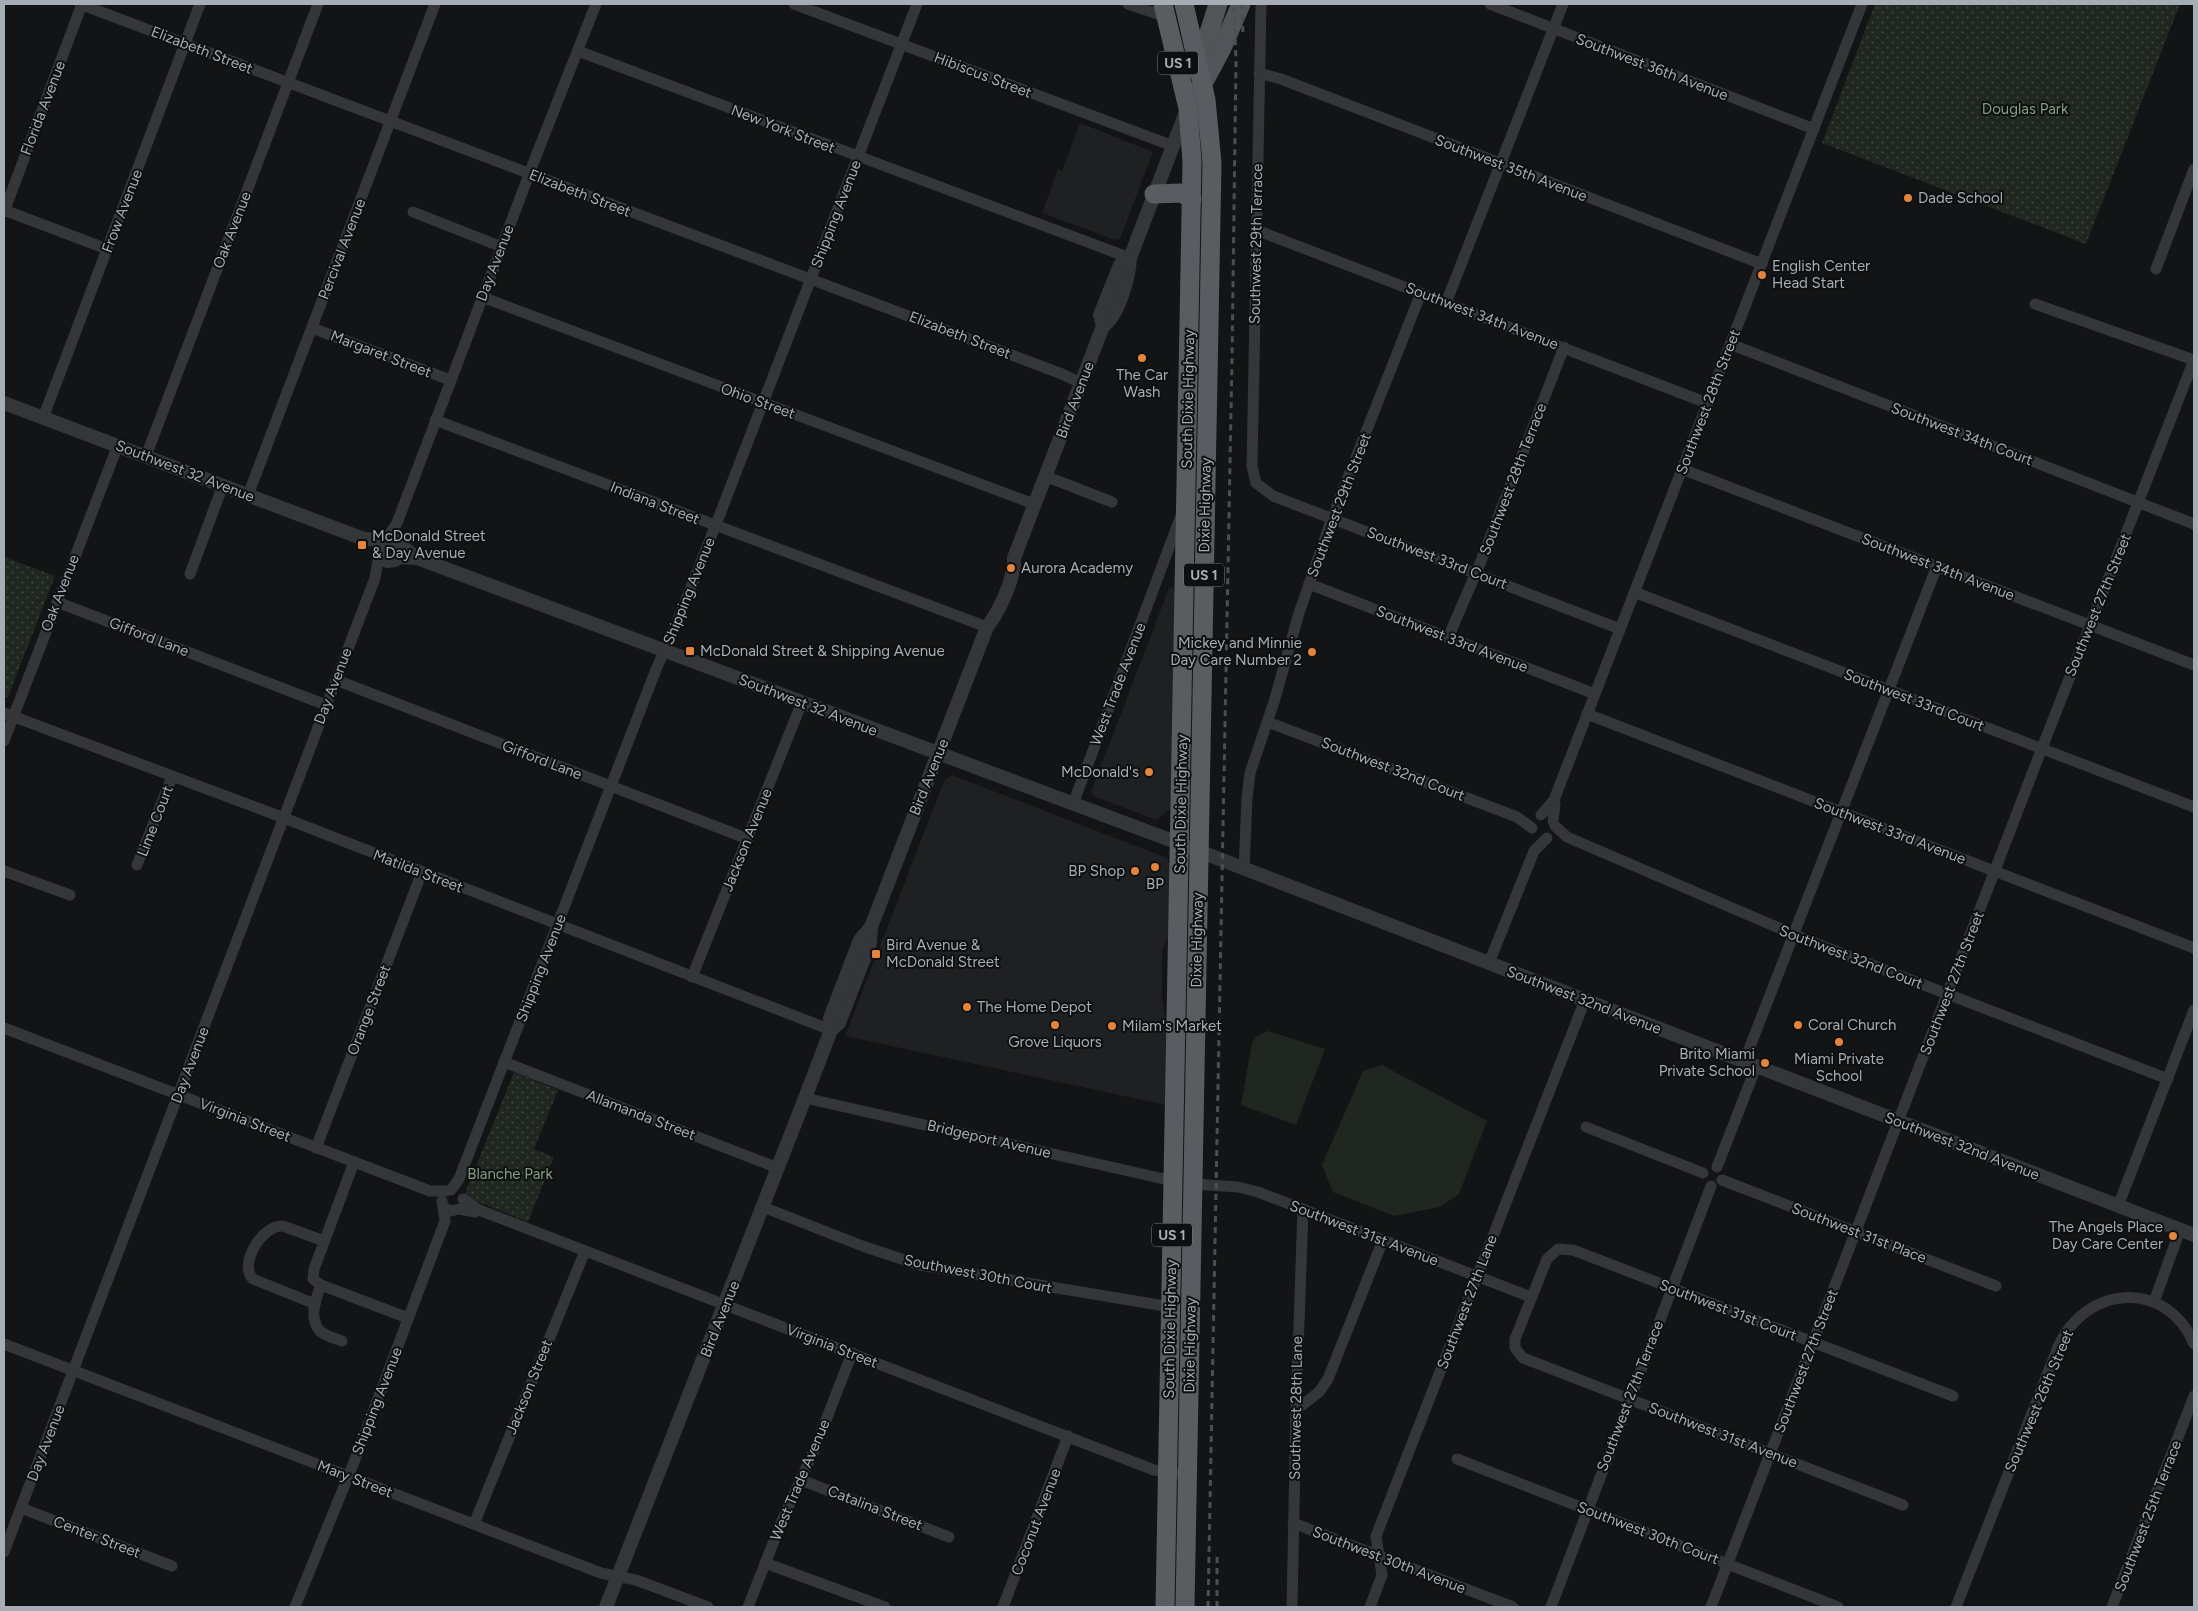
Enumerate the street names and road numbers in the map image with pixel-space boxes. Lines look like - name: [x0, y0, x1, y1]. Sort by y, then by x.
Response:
- street label: Elizabeth Street: [149, 22, 256, 78]
- street label: Southwest 36th Avenue: [1573, 30, 1731, 104]
- street label: Hibiscus Street: [932, 48, 1035, 102]
- road number: US 1: [1158, 52, 1198, 74]
- street label: Florida Avenue: [17, 58, 69, 158]
- street label: New York Street: [728, 101, 838, 157]
- street label: Southwest 35th Avenue: [1432, 131, 1590, 205]
- street label: Shipping Avenue: [807, 158, 865, 270]
- street label: Southwest 29th Terrace: [1246, 164, 1266, 324]
- street label: Elizabeth Street: [527, 165, 634, 221]
- street label: Frow Avenue: [98, 167, 146, 255]
- street label: Oak Avenue: [209, 189, 255, 271]
- street label: Percival Avenue: [315, 196, 369, 302]
- street label: Day Avenue: [472, 222, 518, 304]
- street label: Southwest 34th Avenue: [1403, 279, 1561, 353]
- street label: Elizabeth Street: [907, 307, 1014, 363]
- street label: Margaret Street: [328, 327, 434, 382]
- street label: Southwest 28th Street: [1672, 327, 1744, 477]
- street label: South Dixie Highway: [1178, 329, 1198, 469]
- street label: Bird Avenue: [1052, 359, 1098, 441]
- street label: Ohio Street: [718, 379, 798, 423]
- street label: Southwest 34th Court: [1889, 399, 2036, 469]
- street label: Southwest 28th Terrace: [1476, 400, 1550, 558]
- street label: Southwest 29th Street: [1303, 430, 1375, 580]
- street label: Southwest 32 Avenue: [113, 436, 257, 506]
- street label: Dixie Highway: [1195, 457, 1215, 553]
- street label: Indiana Street: [608, 478, 702, 528]
- street label: Southwest 33rd Court: [1364, 523, 1510, 593]
- street label: Southwest 34th Avenue: [1859, 530, 2017, 604]
- street label: Southwest 27th Street: [2061, 531, 2135, 679]
- street label: Shipping Avenue: [659, 535, 719, 647]
- street label: Oak Avenue: [37, 552, 83, 634]
- road number: US 1: [1184, 564, 1224, 586]
- street label: Southwest 33rd Avenue: [1374, 602, 1530, 676]
- street label: Gifford Lane: [106, 614, 192, 660]
- street label: West Trade Avenue: [1086, 620, 1150, 748]
- street label: Day Avenue: [310, 645, 356, 727]
- street label: Southwest 33rd Court: [1841, 665, 1987, 735]
- street label: Southwest 32 Avenue: [736, 670, 880, 740]
- street label: Southwest 32nd Court: [1319, 733, 1468, 805]
- street label: South Dixie Highway: [1171, 734, 1191, 874]
- street label: Bird Avenue: [905, 736, 953, 818]
- street label: Gifford Lane: [499, 737, 585, 783]
- street label: Lime Court: [133, 783, 177, 859]
- street label: Jackson Avenue: [718, 786, 776, 894]
- street label: Southwest 33rd Avenue: [1812, 794, 1968, 868]
- street label: Matilda Street: [370, 846, 466, 897]
- street label: Dixie Highway: [1187, 892, 1207, 988]
- street label: Southwest 27th Street: [1916, 908, 1988, 1057]
- street label: Shipping Avenue: [512, 912, 570, 1024]
- street label: Southwest 32nd Court: [1777, 921, 1926, 993]
- street label: Orange Street: [343, 962, 395, 1058]
- street label: Southwest 32nd Avenue: [1504, 962, 1664, 1038]
- street label: Day Avenue: [167, 1024, 213, 1106]
- street label: Allamanda Street: [584, 1086, 698, 1144]
- street label: Virginia Street: [197, 1094, 294, 1146]
- street label: Southwest 32nd Avenue: [1882, 1108, 2042, 1184]
- street label: Bridgeport Avenue: [925, 1116, 1053, 1162]
- street label: Southwest 31st Avenue: [1287, 1196, 1441, 1270]
- street label: Southwest 31st Place: [1789, 1199, 1929, 1267]
- road number: US 1: [1152, 1224, 1192, 1246]
- street label: Southwest 27th Lane: [1433, 1232, 1501, 1372]
- street label: Southwest 30th Court: [902, 1251, 1054, 1297]
- street label: South Dixie Highway: [1160, 1259, 1180, 1399]
- street label: Southwest 31st Court: [1657, 1275, 1800, 1345]
- street label: Bird Avenue: [696, 1278, 744, 1360]
- street label: Southwest 27th Street: [1770, 1286, 1842, 1435]
- street label: Dixie Highway: [1180, 1297, 1200, 1393]
- street label: Southwest 27th Terrace: [1593, 1318, 1667, 1474]
- street label: Virginia Street: [784, 1320, 881, 1372]
- street label: Southwest 26th Street: [2001, 1327, 2077, 1475]
- street label: Southwest 28th Lane: [1286, 1336, 1306, 1480]
- street label: Jackson Street: [502, 1337, 556, 1437]
- street label: Shipping Avenue: [348, 1345, 406, 1457]
- street label: Southwest 31st Avenue: [1646, 1398, 1800, 1472]
- street label: Day Avenue: [23, 1402, 69, 1484]
- street label: West Trade Avenue: [766, 1417, 834, 1543]
- street label: Southwest 25th Terrace: [2111, 1438, 2185, 1594]
- street label: Mary Street: [315, 1456, 395, 1502]
- street label: Coconut Avenue: [1007, 1466, 1065, 1578]
- street label: Catalina Street: [825, 1482, 925, 1534]
- street label: Southwest 30th Court: [1575, 1498, 1722, 1568]
- street label: Center Street: [51, 1512, 143, 1562]
- street label: Southwest 30th Avenue: [1310, 1522, 1468, 1598]

